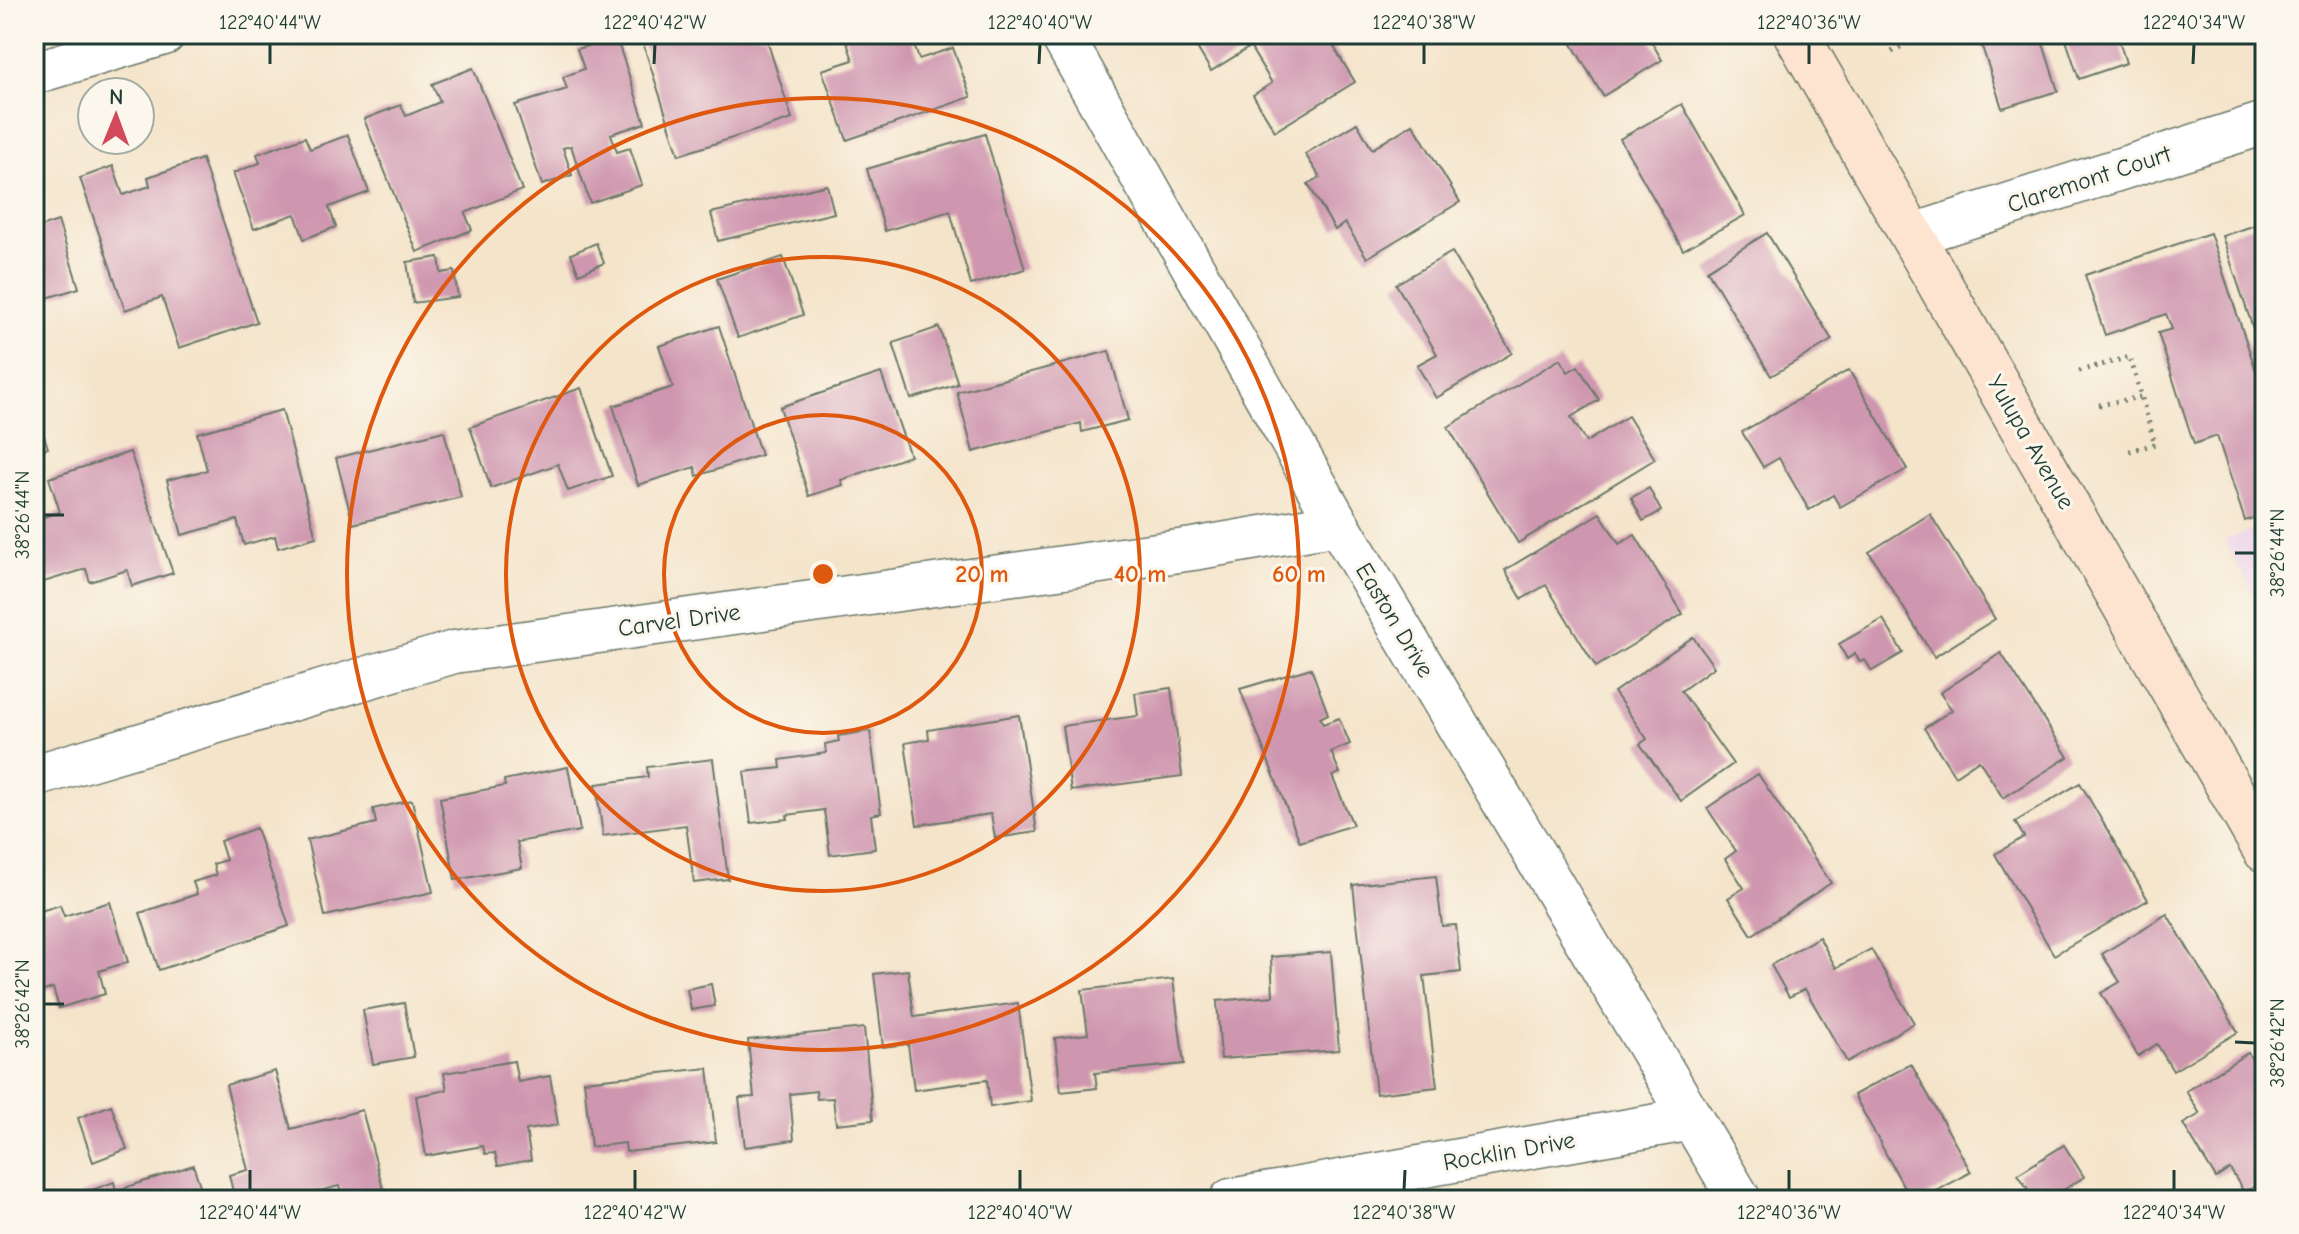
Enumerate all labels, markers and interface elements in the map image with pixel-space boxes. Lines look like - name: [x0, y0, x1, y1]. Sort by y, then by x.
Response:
- text: 122°40'44"W: [219, 11, 322, 34]
- text: 122°40'42"W: [604, 11, 707, 34]
- text: 122°40'40"W: [988, 11, 1093, 34]
- text: 122°40'38"W: [1373, 11, 1476, 34]
- text: 122°40'36"W: [1757, 11, 1861, 34]
- text: 122°40'34"W: [2143, 11, 2246, 34]
- north arrow: [76, 76, 156, 156]
- text: N: [109, 84, 124, 110]
- street label: Claremont Court: [2004, 139, 2175, 219]
- street label: Yulupa Avenue: [1981, 370, 2081, 514]
- text: 38°26'44"N: [11, 471, 34, 559]
- text: 38°26'44"N: [2266, 509, 2289, 597]
- street label: Easton Drive: [1350, 558, 1440, 682]
- centre of rings: [809, 560, 837, 588]
- text: 20 m: [955, 560, 1009, 588]
- text: 40 m: [1114, 560, 1166, 588]
- text: 60 m: [1272, 560, 1326, 588]
- street label: Carvel Drive: [616, 598, 742, 642]
- text: 38°26'42"N: [11, 959, 34, 1049]
- text: 38°26'42"N: [2266, 998, 2289, 1088]
- street label: Rocklin Drive: [1441, 1126, 1577, 1176]
- text: 122°40'44"W: [199, 1201, 302, 1224]
- text: 122°40'42"W: [584, 1201, 687, 1224]
- text: 122°40'40"W: [968, 1201, 1073, 1224]
- text: 122°40'38"W: [1353, 1201, 1456, 1224]
- text: 122°40'36"W: [1737, 1201, 1841, 1224]
- text: 122°40'34"W: [2123, 1201, 2226, 1224]

